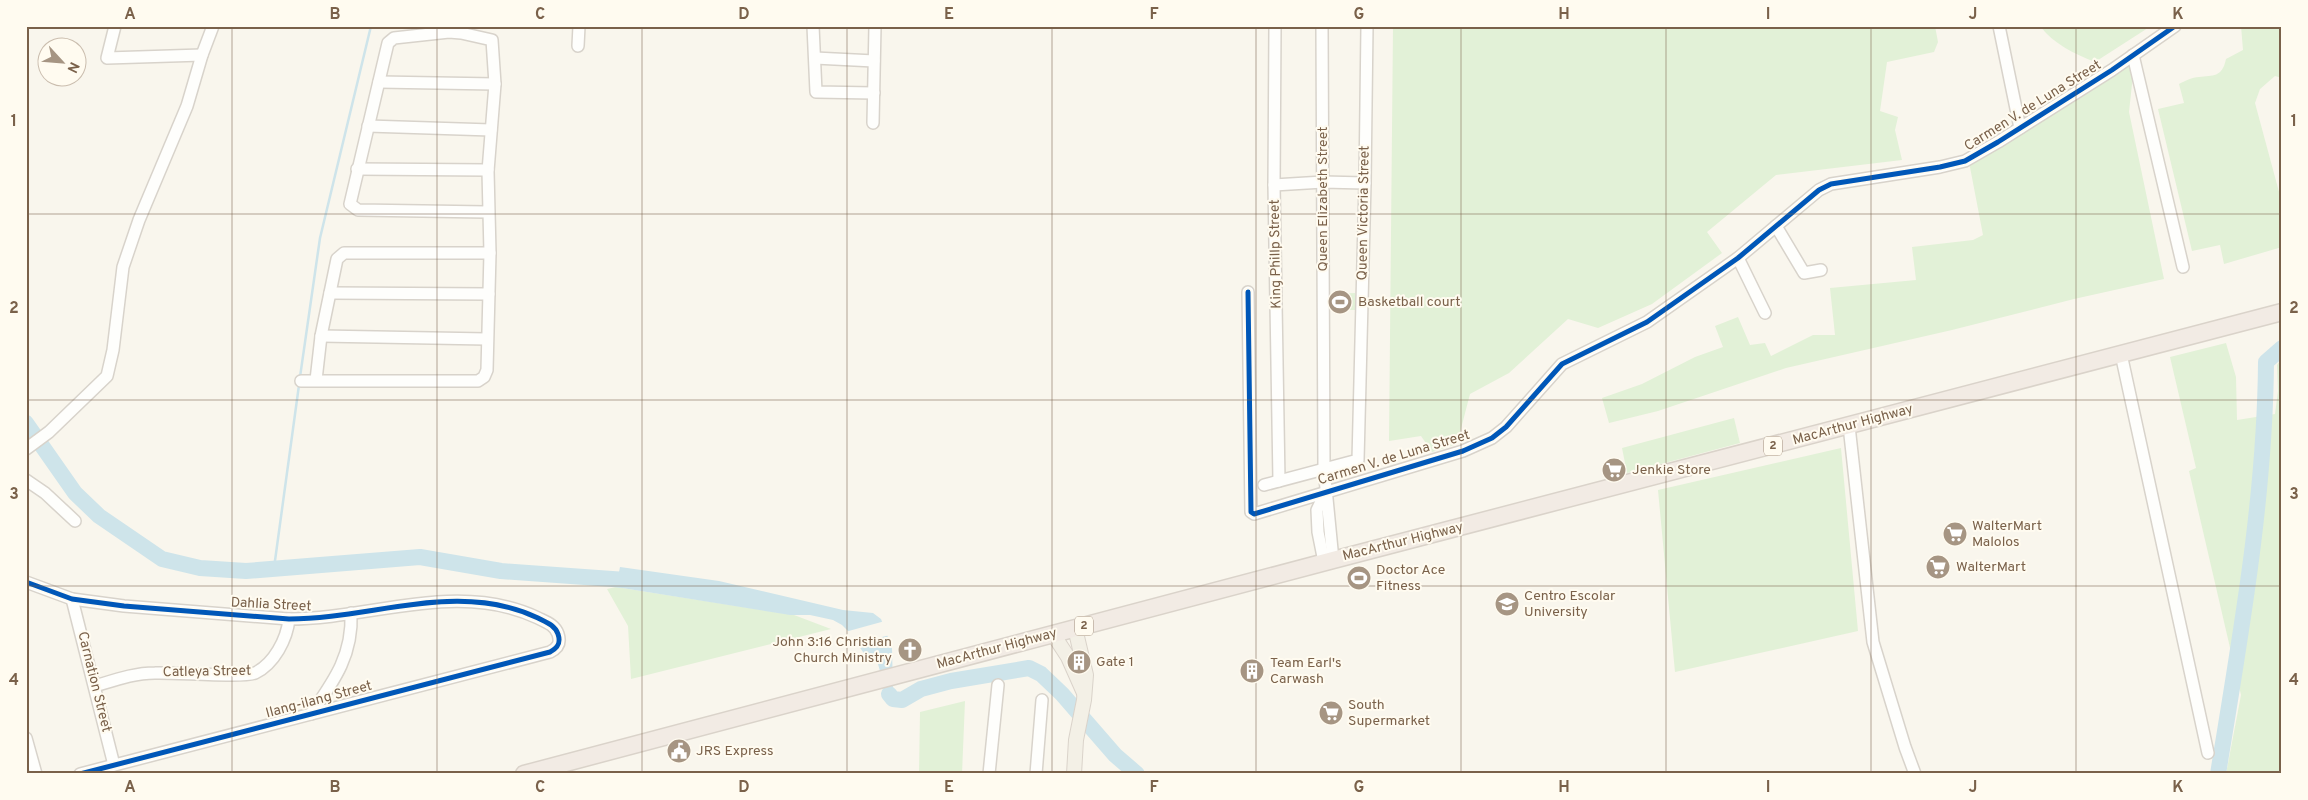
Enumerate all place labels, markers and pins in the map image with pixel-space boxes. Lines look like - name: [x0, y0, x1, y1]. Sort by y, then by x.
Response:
- sports icon: Basketball court: [1327, 289, 1353, 315]
- place label: Basketball court: [1358, 294, 1461, 311]
- supermarket icon: Jenkie Store: [1601, 457, 1627, 483]
- place label: Jenkie Store: [1632, 462, 1711, 479]
- place label: WalterMart Malolos: [1972, 518, 2042, 551]
- supermarket icon: WalterMart Malolos: [1942, 521, 1968, 547]
- supermarket icon: WalterMart: [1925, 554, 1951, 580]
- place label: WalterMart: [1956, 559, 2026, 576]
- place label: Doctor Ace Fitness: [1376, 562, 1445, 595]
- sports icon: Doctor Ace Fitness: [1346, 565, 1372, 591]
- place label: Centro Escolar University: [1524, 588, 1616, 621]
- school or university icon: Centro Escolar University: [1494, 591, 1520, 617]
- place label: John 3:16 Christian Church Ministry: [772, 634, 892, 667]
- church icon: John 3:16 Christian Church Ministry: [897, 637, 923, 663]
- building icon: Gate 1: [1066, 649, 1092, 675]
- place label: Gate 1: [1096, 654, 1134, 671]
- place label: Team Earl's Carwash: [1270, 655, 1342, 688]
- building icon: Team Earl's Carwash: [1239, 658, 1265, 684]
- place label: South Supermarket: [1348, 697, 1430, 730]
- supermarket icon: South Supermarket: [1318, 700, 1344, 726]
- public building icon: JRS Express: [666, 738, 692, 764]
- place label: JRS Express: [696, 743, 774, 760]

